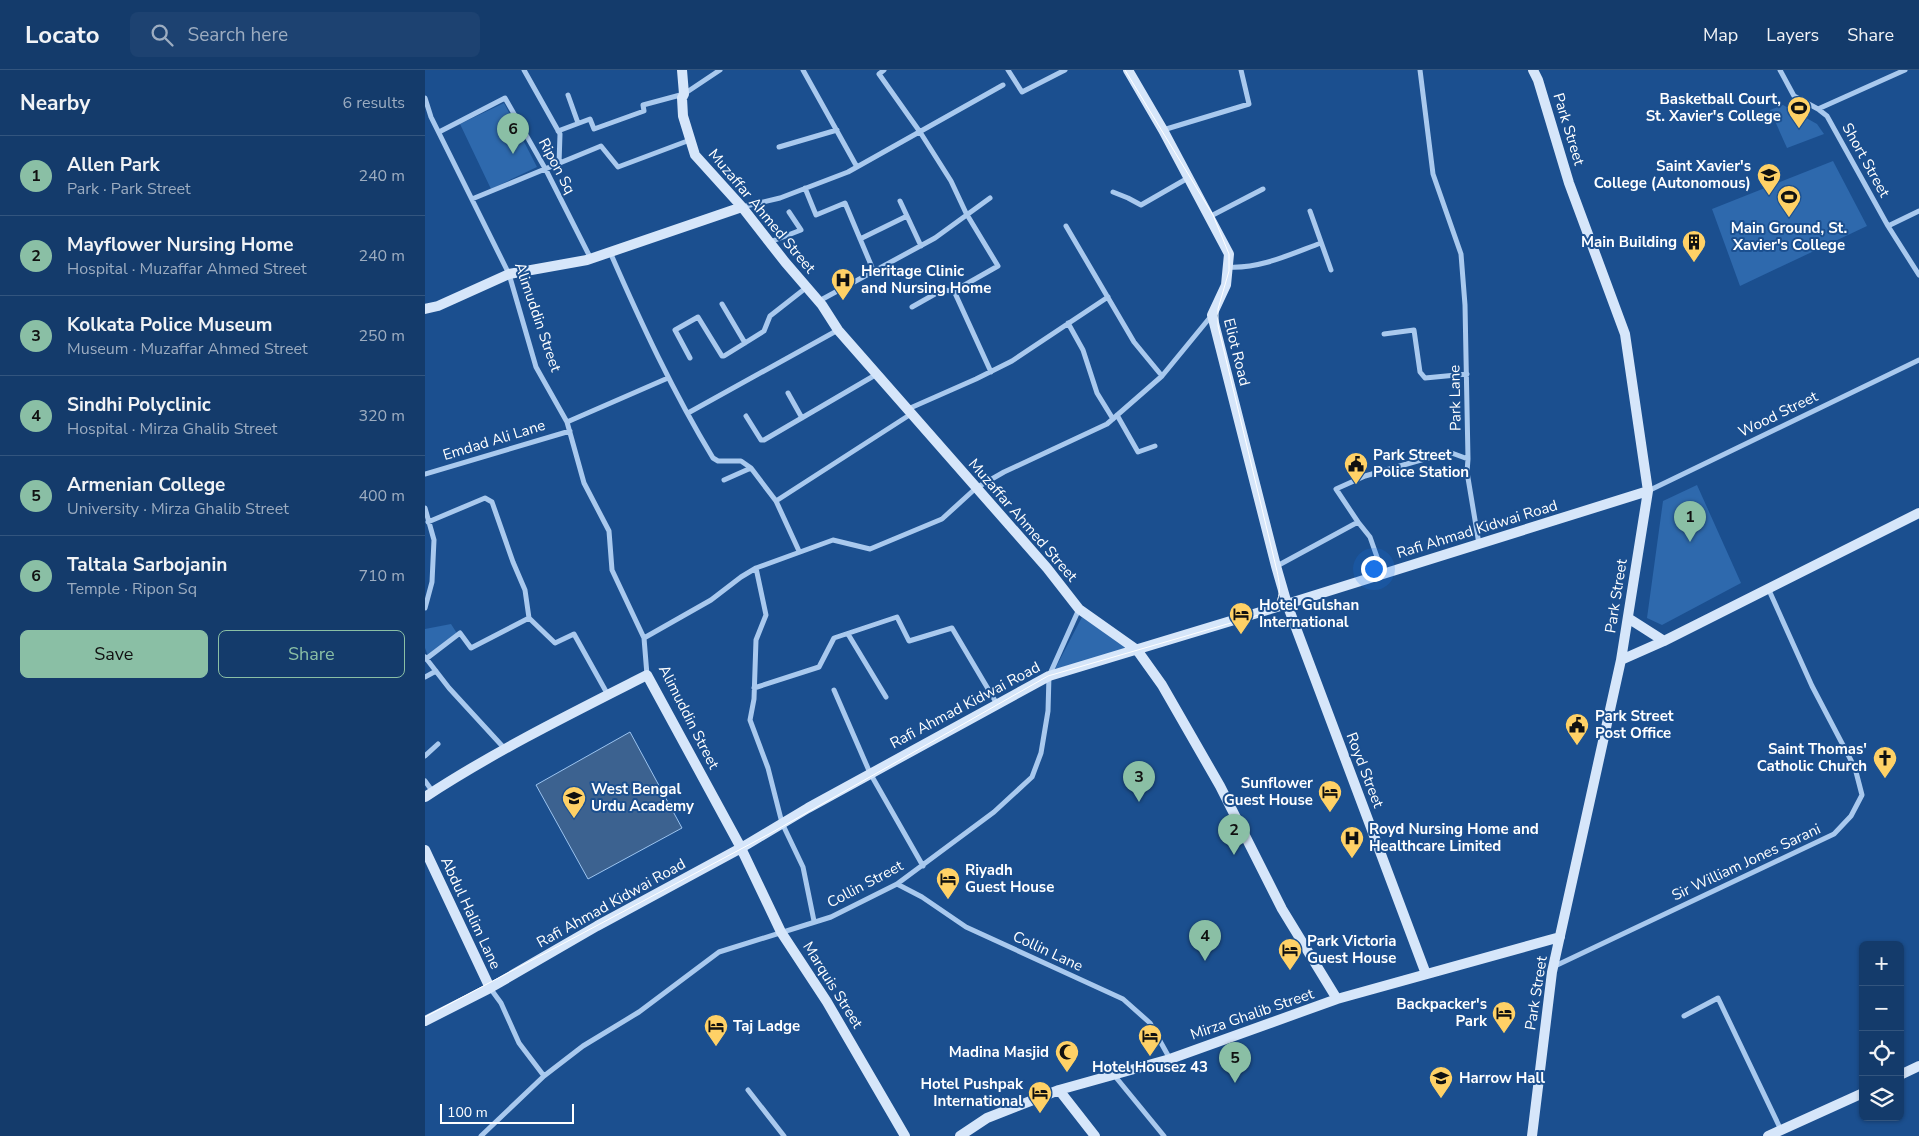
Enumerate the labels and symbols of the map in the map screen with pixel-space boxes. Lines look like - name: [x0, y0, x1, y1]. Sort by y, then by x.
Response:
- place label: Basketball Court, St. Xavier's College: [1646, 89, 1781, 126]
- street label: Park Street: [1549, 90, 1590, 168]
- sports icon: Basketball Court, St. Xavier's College: [1786, 95, 1812, 129]
- pin: 6: [497, 113, 529, 154]
- street label: Short Street: [1837, 119, 1895, 201]
- street label: Ripon Sq: [534, 134, 580, 198]
- street label: Muzaffar Ahmed Street: [704, 145, 821, 278]
- place label: Saint Xavier's College (Autonomous): [1594, 156, 1751, 193]
- school or university icon: Saint Xavier's College (Autonomous): [1756, 162, 1782, 196]
- sports icon: Main Ground, St. Xavier's College: [1776, 184, 1802, 218]
- place label: Main Ground, St. Xavier's College: [1731, 218, 1847, 255]
- building icon: Main Building: [1681, 229, 1707, 263]
- place label: Main Building: [1581, 232, 1677, 252]
- street label: Alimuddin Street: [510, 260, 566, 375]
- place label: Heritage Clinic and Nursing Home: [861, 261, 991, 298]
- hospital icon: Heritage Clinic and Nursing Home: [830, 267, 856, 301]
- street label: Eliot Road: [1219, 316, 1255, 388]
- street label: Park Lane: [1444, 365, 1466, 431]
- street label: Wood Street: [1735, 386, 1822, 442]
- street label: Emdad Ali Lane: [440, 415, 548, 465]
- place label: Park Street Police Station: [1373, 445, 1469, 482]
- public building icon: Park Street Police Station: [1343, 451, 1369, 485]
- street label: Muzaffar Ahmed Street: [964, 454, 1082, 586]
- street label: Rafi Ahmad Kidwai Road: [1394, 495, 1560, 563]
- pin: 1: [1674, 501, 1706, 542]
- your location: [1361, 556, 1387, 582]
- street label: Park Street: [1600, 557, 1632, 634]
- place label: Hotel Gulshan International: [1259, 595, 1359, 632]
- hotel icon: Hotel Gulshan International: [1228, 601, 1254, 635]
- street label: Rafi Ahmad Kidwai Road: [886, 657, 1044, 753]
- street label: Alimuddin Street: [654, 661, 724, 773]
- place label: Park Street Post Office: [1595, 706, 1674, 743]
- public building icon: Park Street Post Office: [1564, 712, 1590, 746]
- street label: Royd Street: [1341, 729, 1389, 811]
- place label: Saint Thomas' Catholic Church: [1757, 739, 1867, 776]
- church icon: Saint Thomas' Catholic Church: [1872, 745, 1898, 779]
- pin: 3: [1123, 761, 1155, 802]
- place label: Sunflower Guest House: [1224, 773, 1313, 810]
- place label: West Bengal Urdu Academy: [591, 779, 694, 816]
- hotel icon: Sunflower Guest House: [1317, 779, 1343, 813]
- school or university icon: West Bengal Urdu Academy: [561, 785, 587, 819]
- pin: 2: [1218, 814, 1250, 855]
- place label: Royd Nursing Home and Healthcare Limited: [1369, 819, 1539, 856]
- street label: Sir William Jones Sarani: [1668, 819, 1824, 905]
- hospital icon: Royd Nursing Home and Healthcare Limited: [1339, 825, 1365, 859]
- street label: Abdul Halim Lane: [436, 854, 506, 972]
- street label: Rafi Ahmad Kidwai Road: [533, 854, 689, 952]
- street label: Collin Street: [823, 855, 907, 912]
- place label: Riyadh Guest House: [965, 860, 1054, 897]
- hotel icon: Riyadh Guest House: [935, 866, 961, 900]
- pin: 4: [1189, 920, 1221, 961]
- street label: Collin Lane: [1010, 926, 1086, 976]
- place label: Park Victoria Guest House: [1307, 931, 1396, 968]
- hotel icon: Park Victoria Guest House: [1277, 937, 1303, 971]
- street label: Marquis Street: [798, 938, 868, 1033]
- street label: Park Street: [1520, 954, 1552, 1031]
- street label: Mirza Ghalib Street: [1188, 983, 1317, 1044]
- place label: Backpacker's Park: [1396, 994, 1488, 1031]
- hotel icon: Backpacker's Park: [1491, 1000, 1517, 1034]
- hotel icon: Taj Ladge: [703, 1013, 729, 1047]
- place label: Taj Ladge: [733, 1016, 800, 1036]
- hotel icon: Hotel Housez 43: [1137, 1023, 1163, 1057]
- mosque icon: Madina Masjid: [1054, 1039, 1080, 1073]
- place label: Madina Masjid: [949, 1042, 1049, 1062]
- pin: 5: [1219, 1042, 1251, 1083]
- place label: Hotel Housez 43: [1092, 1057, 1208, 1077]
- school or university icon: Harrow Hall: [1428, 1065, 1454, 1099]
- place label: Harrow Hall: [1459, 1068, 1545, 1088]
- place label: Hotel Pushpak International: [921, 1074, 1024, 1111]
- hotel icon: Hotel Pushpak International: [1027, 1080, 1053, 1114]
- scale bar: [440, 1101, 574, 1124]

